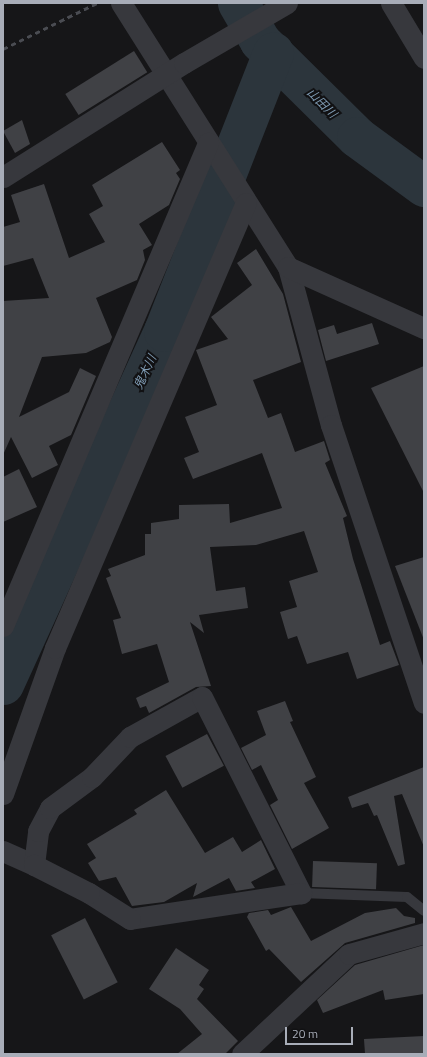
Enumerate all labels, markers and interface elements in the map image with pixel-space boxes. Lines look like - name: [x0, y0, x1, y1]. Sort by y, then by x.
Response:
- water label: 山田川: [304, 85, 340, 121]
- water label: 鬼木川: [131, 353, 159, 391]
- scale bar: [287, 1019, 355, 1045]
- text: 20 m: [292, 1024, 318, 1043]

